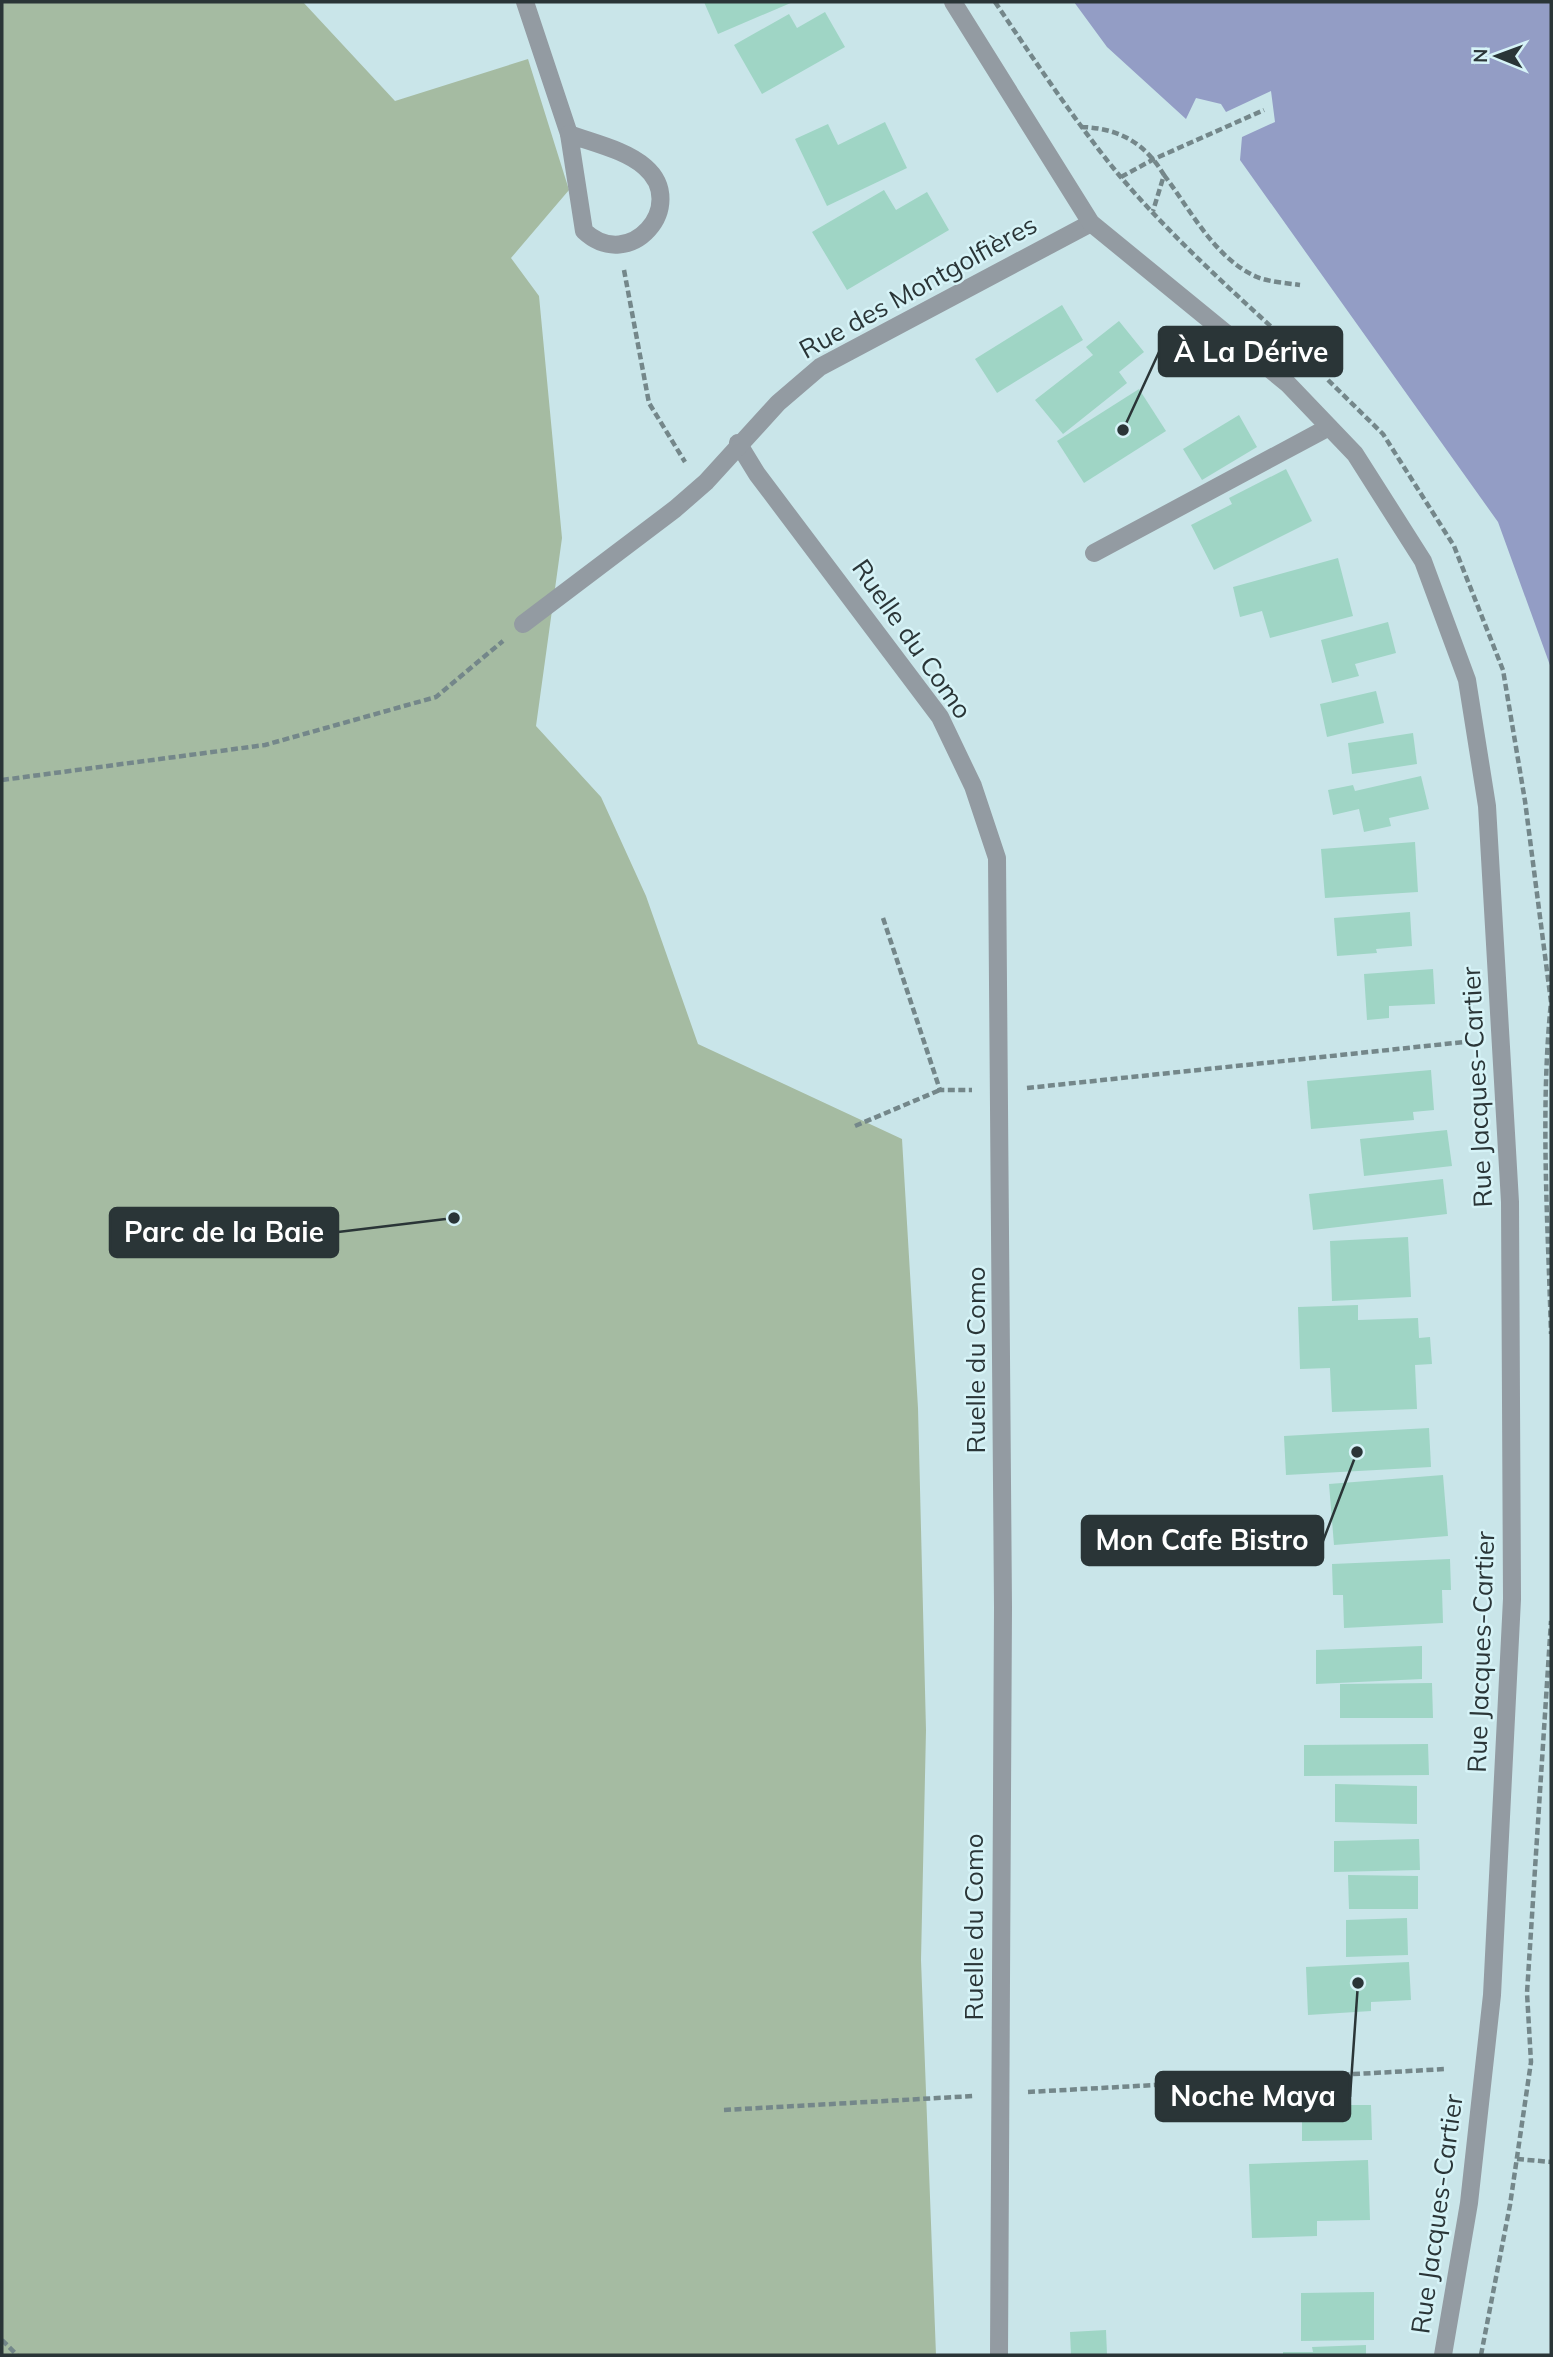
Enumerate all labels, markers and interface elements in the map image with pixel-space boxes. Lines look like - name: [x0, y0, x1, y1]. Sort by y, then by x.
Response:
- north arrow: [1462, 21, 1532, 91]
- text: N: [1468, 48, 1492, 63]
- street label: Rue des Montgolfières: [793, 207, 1042, 366]
- callout: À La Dérive: [1159, 327, 1342, 376]
- text: À La Dérive: [1174, 334, 1328, 369]
- street label: Ruelle du Como: [845, 553, 980, 725]
- street label: Rue Jacques-Cartier: [1454, 965, 1499, 1208]
- callout: Parc de la Baie: [110, 1208, 338, 1257]
- text: Parc de la Baie: [124, 1214, 324, 1249]
- street label: Ruelle du Como: [959, 1266, 992, 1454]
- callout: Mon Cafe Bistro: [1082, 1516, 1323, 1565]
- text: Mon Cafe Bistro: [1096, 1522, 1308, 1557]
- street label: Rue Jacques-Cartier: [1460, 1530, 1501, 1773]
- street label: Ruelle du Como: [957, 1833, 990, 2021]
- callout: Noche Maya: [1156, 2072, 1350, 2121]
- text: Noche Maya: [1170, 2078, 1336, 2113]
- street label: Rue Jacques-Cartier: [1403, 2092, 1470, 2336]

